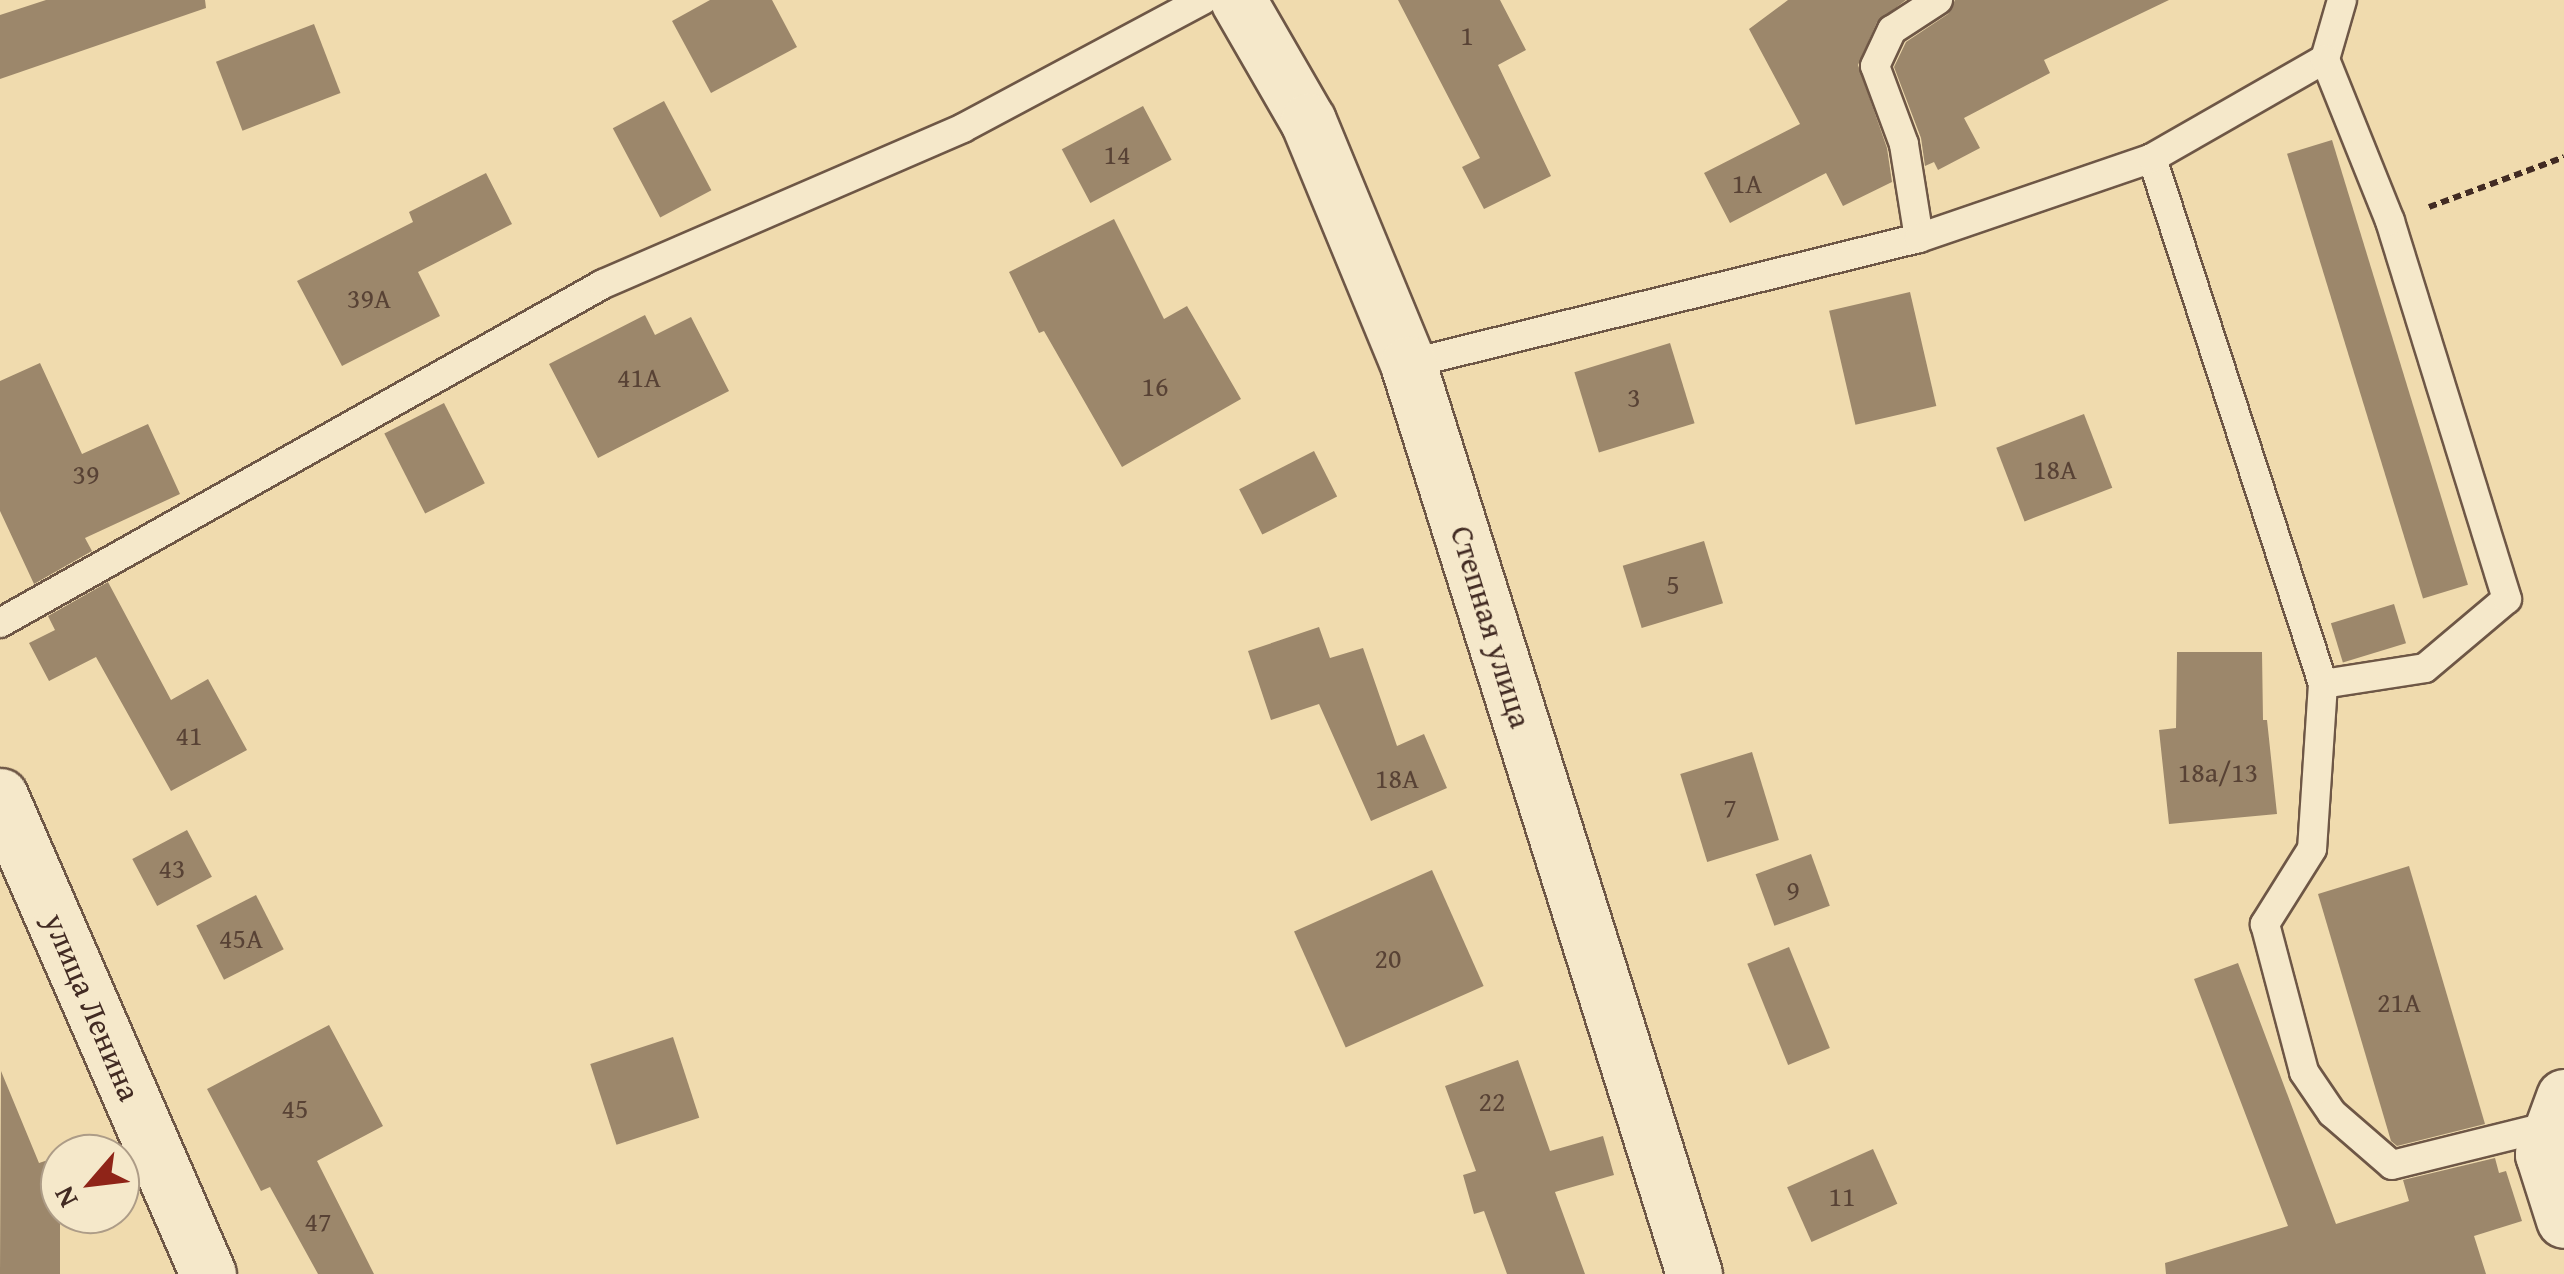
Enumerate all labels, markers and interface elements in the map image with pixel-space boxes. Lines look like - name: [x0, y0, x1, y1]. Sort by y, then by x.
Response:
- house number: 1: [1460, 18, 1474, 52]
- house number: 14: [1104, 137, 1130, 171]
- house number: 1А: [1732, 166, 1762, 200]
- house number: 39А: [347, 281, 391, 315]
- house number: 41А: [617, 360, 661, 394]
- house number: 16: [1142, 369, 1168, 403]
- house number: 3: [1627, 380, 1641, 414]
- house number: 18А: [2033, 452, 2077, 486]
- house number: 39: [73, 457, 99, 491]
- street label: Степная улица: [1442, 521, 1540, 733]
- house number: 5: [1666, 567, 1680, 601]
- house number: 41: [176, 718, 202, 752]
- house number: 18а/13: [2178, 755, 2258, 789]
- house number: 18А: [1375, 761, 1419, 795]
- house number: 7: [1723, 790, 1737, 824]
- house number: 43: [159, 851, 185, 885]
- house number: 9: [1786, 873, 1800, 907]
- street label: улица Ленина: [35, 907, 149, 1107]
- house number: 45А: [219, 921, 263, 955]
- house number: 20: [1375, 941, 1401, 975]
- house number: 21А: [2377, 985, 2421, 1019]
- house number: 22: [1479, 1084, 1505, 1118]
- house number: 45: [282, 1091, 308, 1125]
- north arrow: [40, 1134, 140, 1234]
- text: N: [42, 1179, 87, 1215]
- house number: 11: [1829, 1179, 1855, 1213]
- house number: 47: [305, 1204, 331, 1238]

